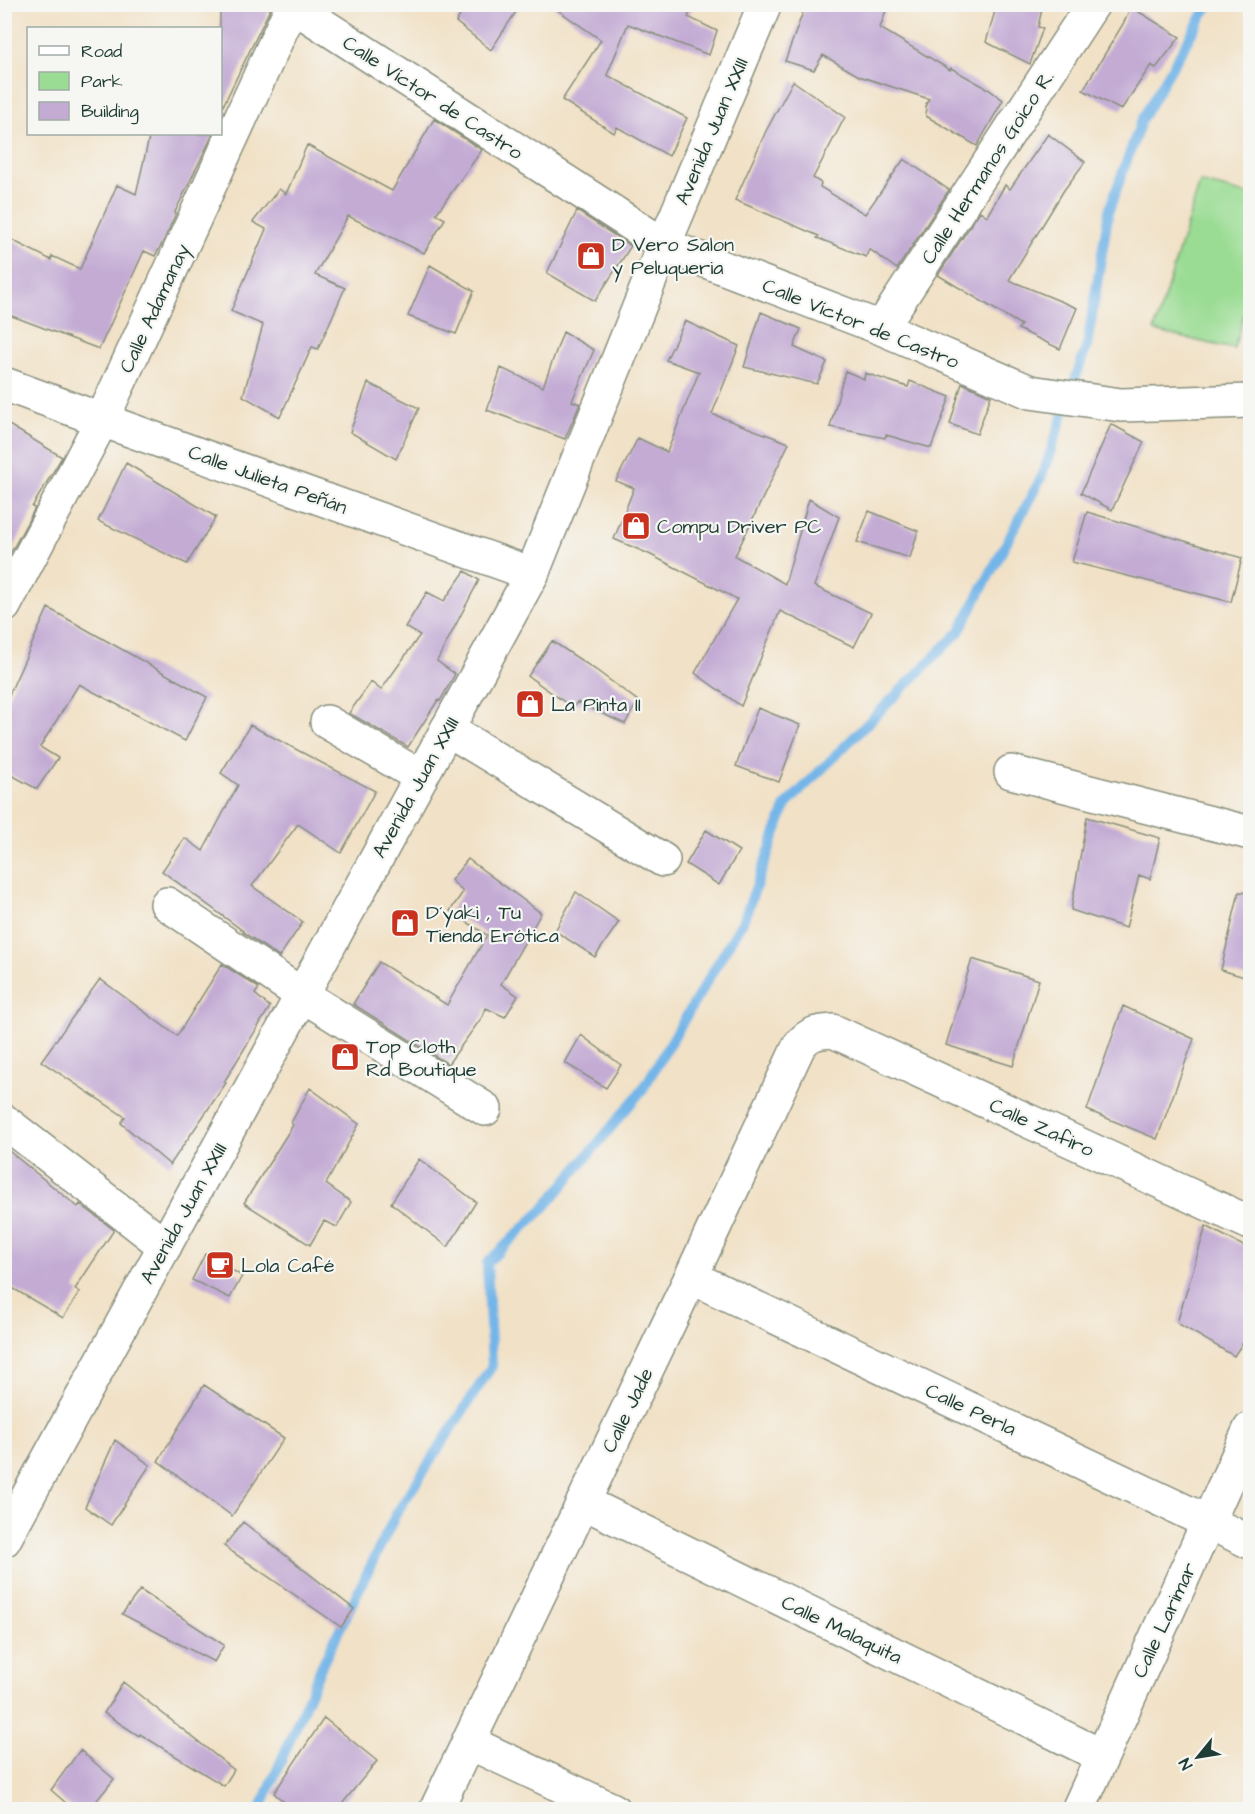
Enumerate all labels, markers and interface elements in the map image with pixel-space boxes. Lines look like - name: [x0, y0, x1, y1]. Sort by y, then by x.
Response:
- legend: [27, 27, 222, 135]
- street label: Calle Víctor de Castro: [337, 29, 528, 167]
- text: Road: [81, 39, 122, 64]
- street label: Avenida Juan XXIII: [668, 53, 756, 209]
- street label: Calle Hermanos Goico R.: [915, 65, 1061, 270]
- text: Park: [81, 69, 123, 94]
- text: Building: [81, 99, 139, 125]
- place label: D Vero Salon y Peluqueria: [612, 231, 734, 283]
- street label: Calle Adamanay: [113, 239, 198, 378]
- shop icon: D Vero Salon y Peluqueria: [575, 240, 607, 272]
- street label: Calle Víctor de Castro: [758, 272, 963, 376]
- street label: Calle Julieta Peñán: [184, 438, 351, 522]
- shop icon: Compu Driver PC: [620, 510, 652, 542]
- place label: Compu Driver PC: [657, 513, 821, 541]
- shop icon: La Pinta II: [514, 688, 546, 720]
- place label: La Pinta II: [551, 691, 641, 719]
- street label: Avenida Juan XXIII: [365, 712, 466, 863]
- place label: D´yaki , Tu Tienda Erótica: [426, 899, 559, 950]
- shop icon: D´yaki , Tu Tienda Erótica: [389, 907, 421, 939]
- place label: Top Cloth Rd Boutique: [366, 1033, 477, 1084]
- shop icon: Top Cloth Rd Boutique: [329, 1041, 361, 1073]
- street label: Calle Zafiro: [985, 1091, 1098, 1164]
- street label: Avenida Juan XXIII: [133, 1138, 234, 1289]
- cafe icon: Lola Café: [204, 1249, 236, 1281]
- place label: Lola Café: [241, 1252, 335, 1280]
- street label: Calle Jade: [595, 1363, 661, 1458]
- street label: Calle Perla: [921, 1377, 1021, 1443]
- street label: Calle Larimar: [1126, 1558, 1204, 1683]
- street label: Calle Malaquita: [776, 1589, 907, 1671]
- north arrow: [1168, 1727, 1228, 1787]
- text: N: [1174, 1754, 1198, 1774]

